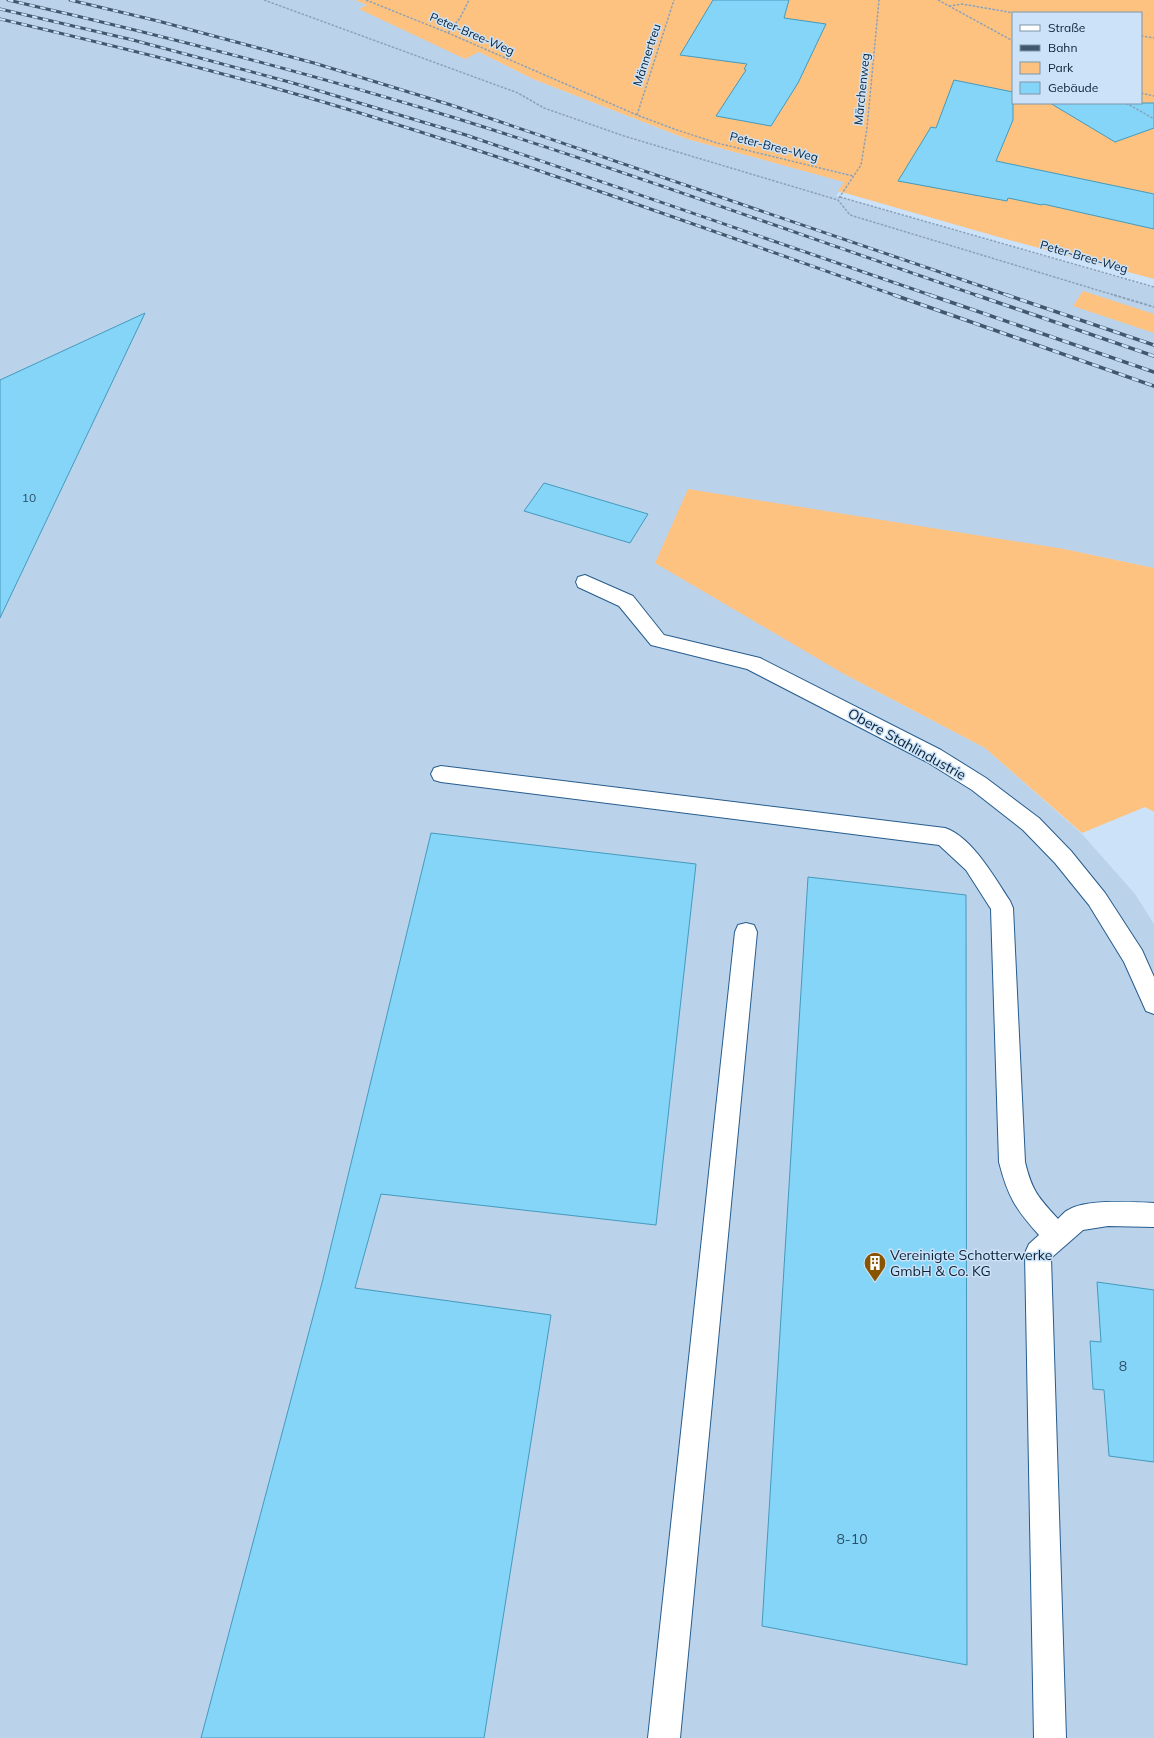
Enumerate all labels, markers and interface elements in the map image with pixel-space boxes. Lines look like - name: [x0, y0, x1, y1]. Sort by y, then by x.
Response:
- street label: Peter-Bree-Weg: [428, 9, 517, 58]
- legend: [1012, 12, 1142, 104]
- text: Straße: [1048, 20, 1085, 35]
- street label: Männertreu: [629, 22, 664, 88]
- text: Bahn: [1048, 40, 1077, 55]
- street label: Märchenweg: [850, 52, 873, 126]
- text: Park: [1048, 60, 1074, 75]
- text: Gebäude: [1048, 80, 1098, 95]
- street label: Peter-Bree-Weg: [728, 128, 820, 165]
- street label: Peter-Bree-Weg: [1039, 237, 1130, 276]
- house number: 10: [22, 490, 36, 505]
- street label: Obere Stahlindustrie: [845, 704, 969, 784]
- place label: Vereinigte Schotterwerke GmbH & Co. KG: [890, 1246, 1052, 1280]
- building icon: Vereinigte Schotterwerke GmbH & Co. KG: [862, 1250, 888, 1283]
- house number: 8: [1119, 1357, 1127, 1375]
- house number: 8-10: [836, 1530, 868, 1548]

